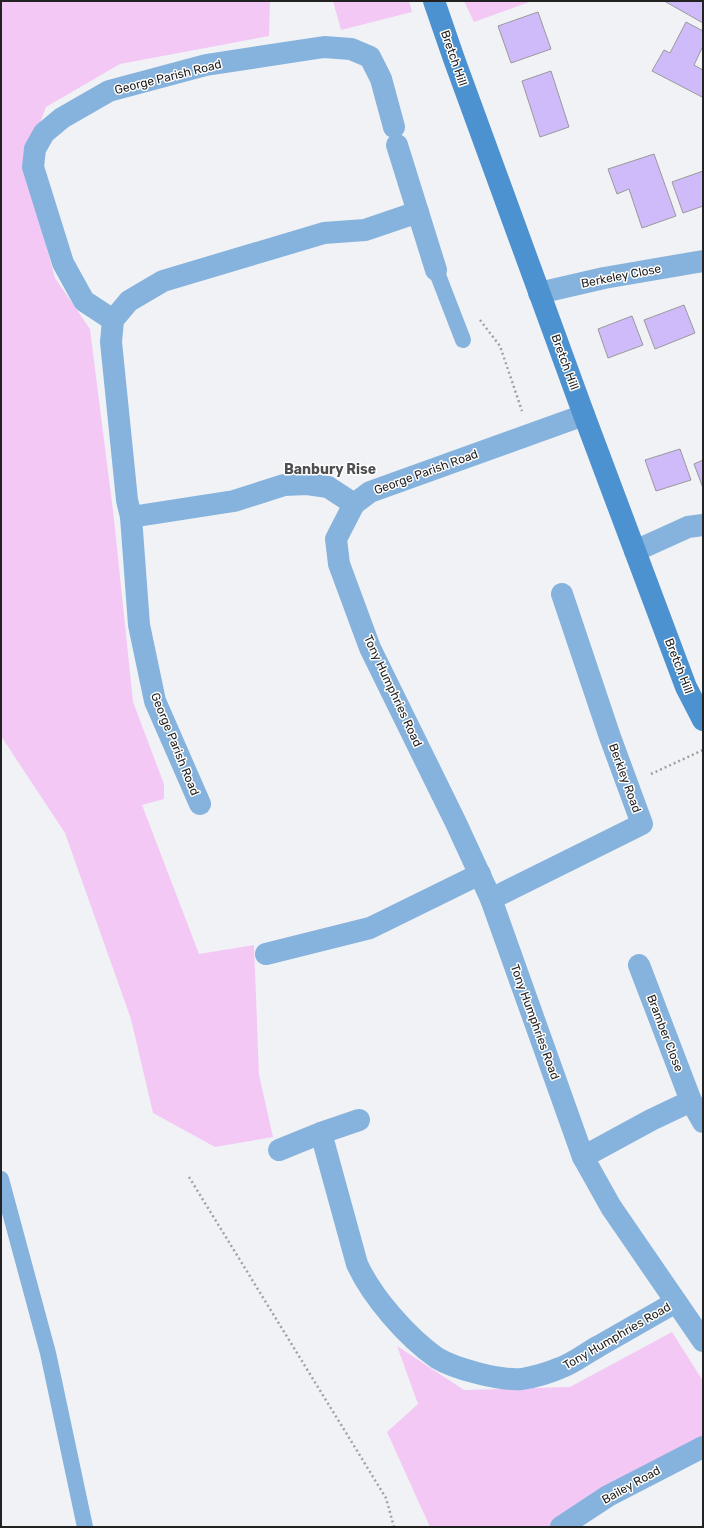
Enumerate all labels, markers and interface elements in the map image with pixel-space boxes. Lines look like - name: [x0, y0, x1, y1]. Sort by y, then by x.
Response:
- street label: Bretch Hill: [438, 28, 470, 88]
- street label: George Parish Road: [113, 57, 223, 97]
- street label: Berkeley Close: [580, 261, 662, 291]
- street label: Bretch Hill: [549, 332, 582, 392]
- street label: George Parish Road: [372, 447, 480, 497]
- district label: Banbury Rise: [284, 461, 376, 478]
- street label: Tony Humphries Road: [361, 633, 425, 749]
- street label: Bretch Hill: [662, 636, 696, 696]
- street label: George Parish Road: [148, 691, 202, 797]
- street label: Berkley Road: [606, 742, 644, 814]
- street label: Tony Humphries Road: [508, 962, 562, 1082]
- street label: Bramber Close: [644, 992, 686, 1074]
- street label: Tony Humphries Road: [561, 1300, 673, 1372]
- street label: Bailey Road: [599, 1463, 663, 1507]

